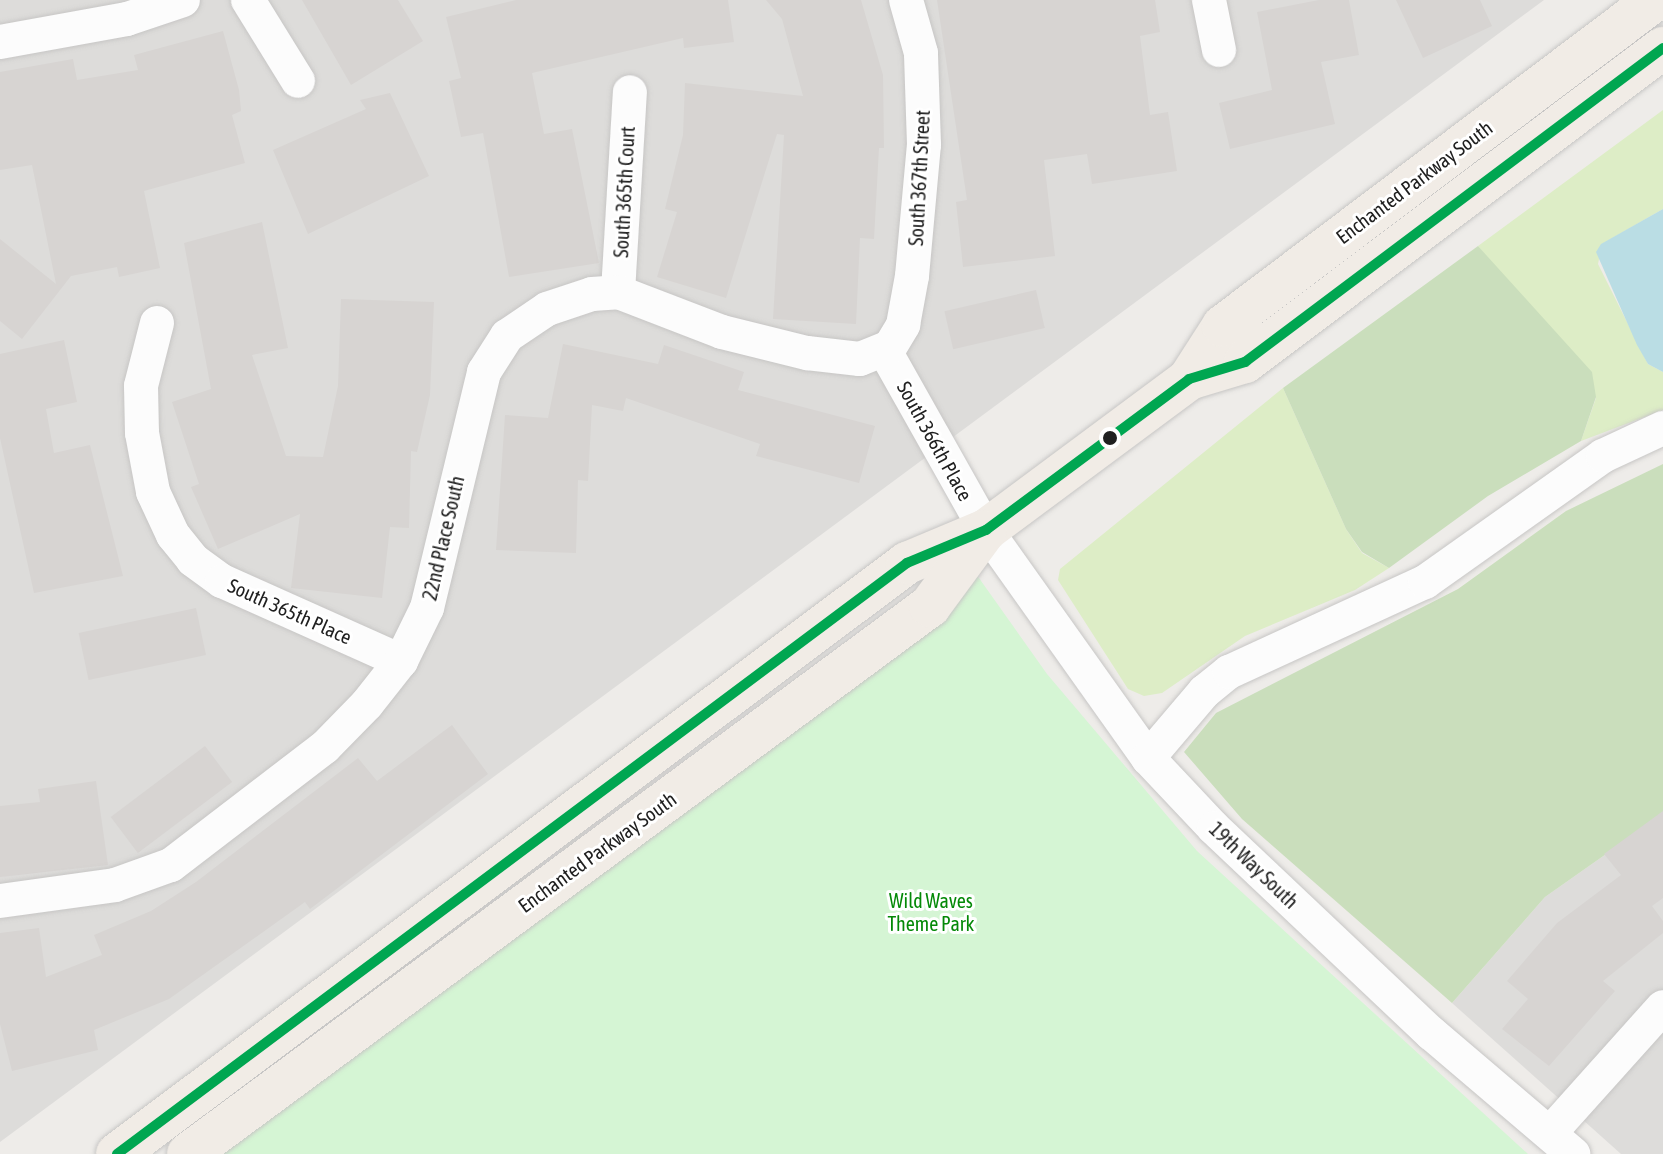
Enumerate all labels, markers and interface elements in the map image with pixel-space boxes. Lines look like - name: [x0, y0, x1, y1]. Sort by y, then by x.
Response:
- street label: South 367th Street: [903, 109, 935, 247]
- street label: Enchanted Parkway South: [1331, 115, 1497, 249]
- street label: South 365th Court: [609, 126, 639, 258]
- street label: South 366th Place: [892, 377, 978, 505]
- unlabelled marker: [1102, 430, 1118, 446]
- street label: 22nd Place South: [417, 473, 469, 603]
- street label: South 365th Place: [224, 573, 356, 649]
- street label: Enchanted Parkway South: [513, 787, 681, 917]
- street label: 19th Way South: [1205, 817, 1303, 913]
- park label: Wild Waves Theme Park: [888, 888, 974, 935]

